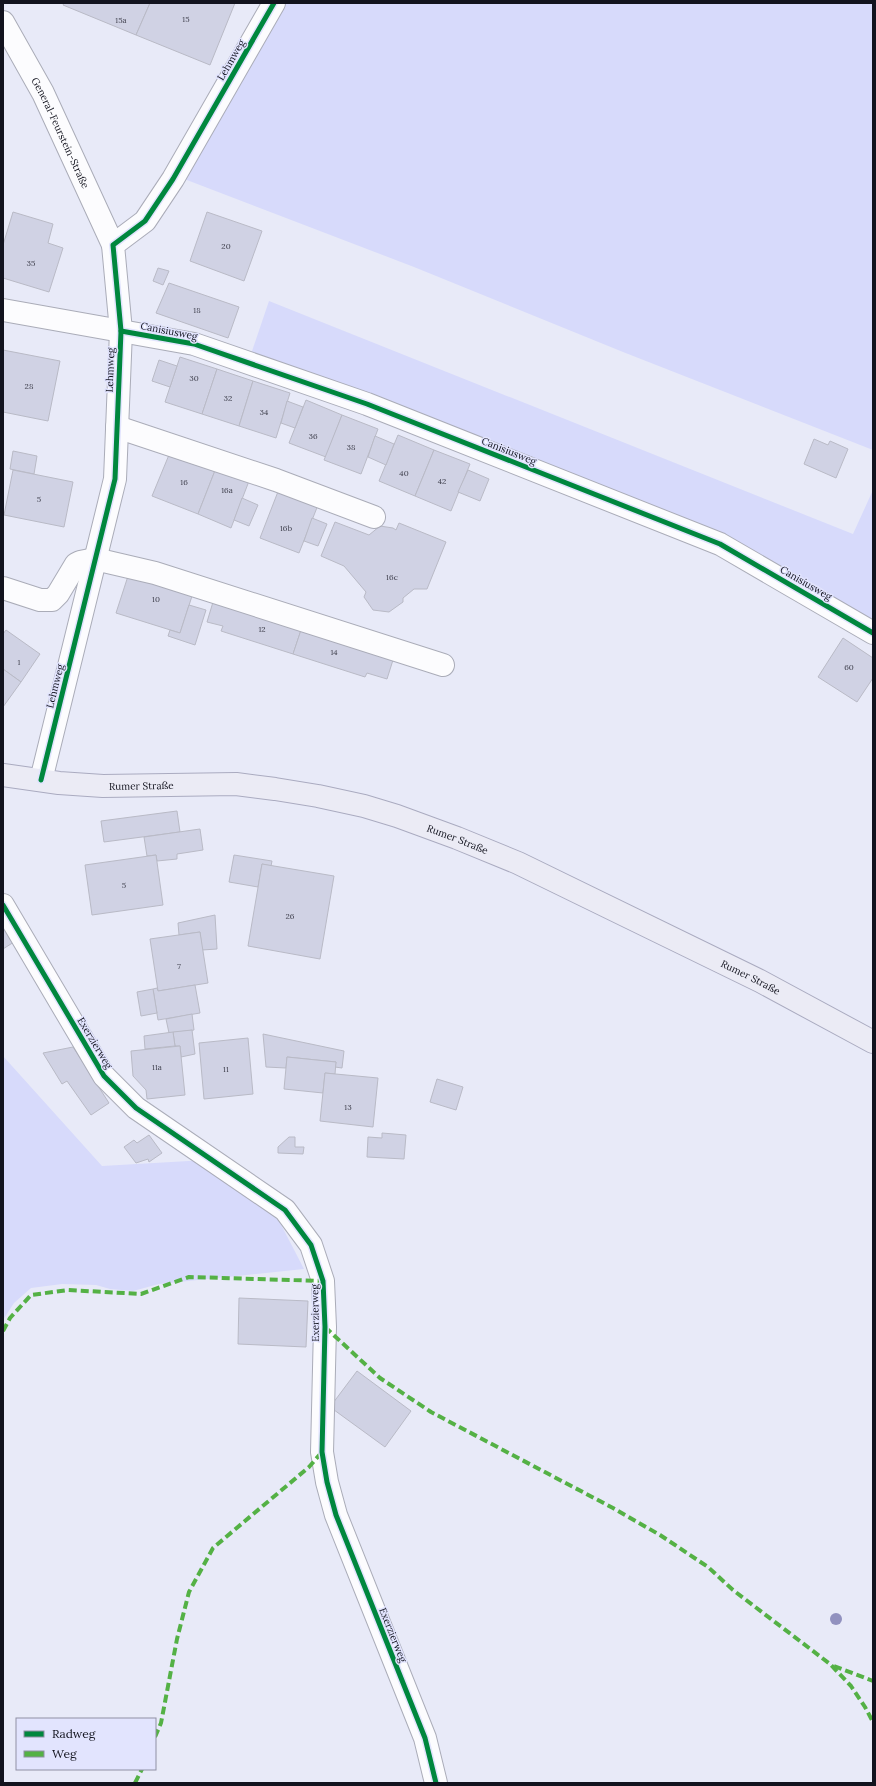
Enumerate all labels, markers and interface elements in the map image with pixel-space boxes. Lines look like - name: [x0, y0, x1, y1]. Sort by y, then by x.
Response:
- house number: 15: [182, 14, 190, 24]
- house number: 15a: [115, 15, 127, 25]
- street label: Lehmweg: [214, 37, 248, 83]
- street label: General-Feurstein-Straße: [29, 75, 93, 191]
- house number: 20: [221, 241, 231, 251]
- house number: 35: [27, 258, 35, 268]
- house number: 18: [193, 305, 201, 315]
- street label: Canisiusweg: [139, 319, 199, 343]
- street label: Lehmweg: [103, 347, 117, 393]
- house number: 30: [189, 373, 199, 383]
- house number: 28: [25, 381, 34, 391]
- house number: 32: [224, 393, 232, 403]
- house number: 34: [260, 407, 269, 417]
- house number: 36: [308, 431, 318, 441]
- street label: Canisiusweg: [480, 434, 539, 468]
- house number: 38: [347, 442, 356, 452]
- house number: 40: [399, 468, 409, 478]
- house number: 42: [438, 476, 446, 486]
- house number: 16: [180, 477, 188, 487]
- house number: 16a: [221, 485, 233, 495]
- house number: 5: [37, 494, 41, 504]
- house number: 16b: [280, 523, 292, 533]
- street label: Canisiusweg: [778, 563, 835, 603]
- house number: 16c: [386, 572, 398, 582]
- house number: 10: [152, 594, 160, 604]
- house number: 12: [258, 624, 266, 634]
- house number: 14: [330, 647, 338, 657]
- house number: 1: [18, 657, 21, 667]
- street label: Lehmweg: [43, 662, 67, 709]
- house number: 60: [844, 662, 854, 672]
- street label: Rumer Straße: [109, 778, 174, 792]
- street label: Rumer Straße: [425, 821, 491, 857]
- house number: 5: [122, 880, 126, 890]
- house number: 26: [286, 911, 295, 921]
- street label: Rumer Straße: [719, 956, 783, 998]
- house number: 7: [177, 961, 181, 971]
- street label: Exerzierweg: [75, 1015, 116, 1072]
- house number: 11a: [152, 1062, 162, 1072]
- house number: 11: [223, 1064, 229, 1074]
- house number: 13: [344, 1102, 352, 1112]
- street label: Exerzierweg: [308, 1284, 322, 1342]
- street label: Exerzierweg: [376, 1606, 410, 1665]
- legend: [16, 1718, 156, 1770]
- text: Radweg: [52, 1726, 96, 1741]
- text: Weg: [52, 1746, 77, 1761]

